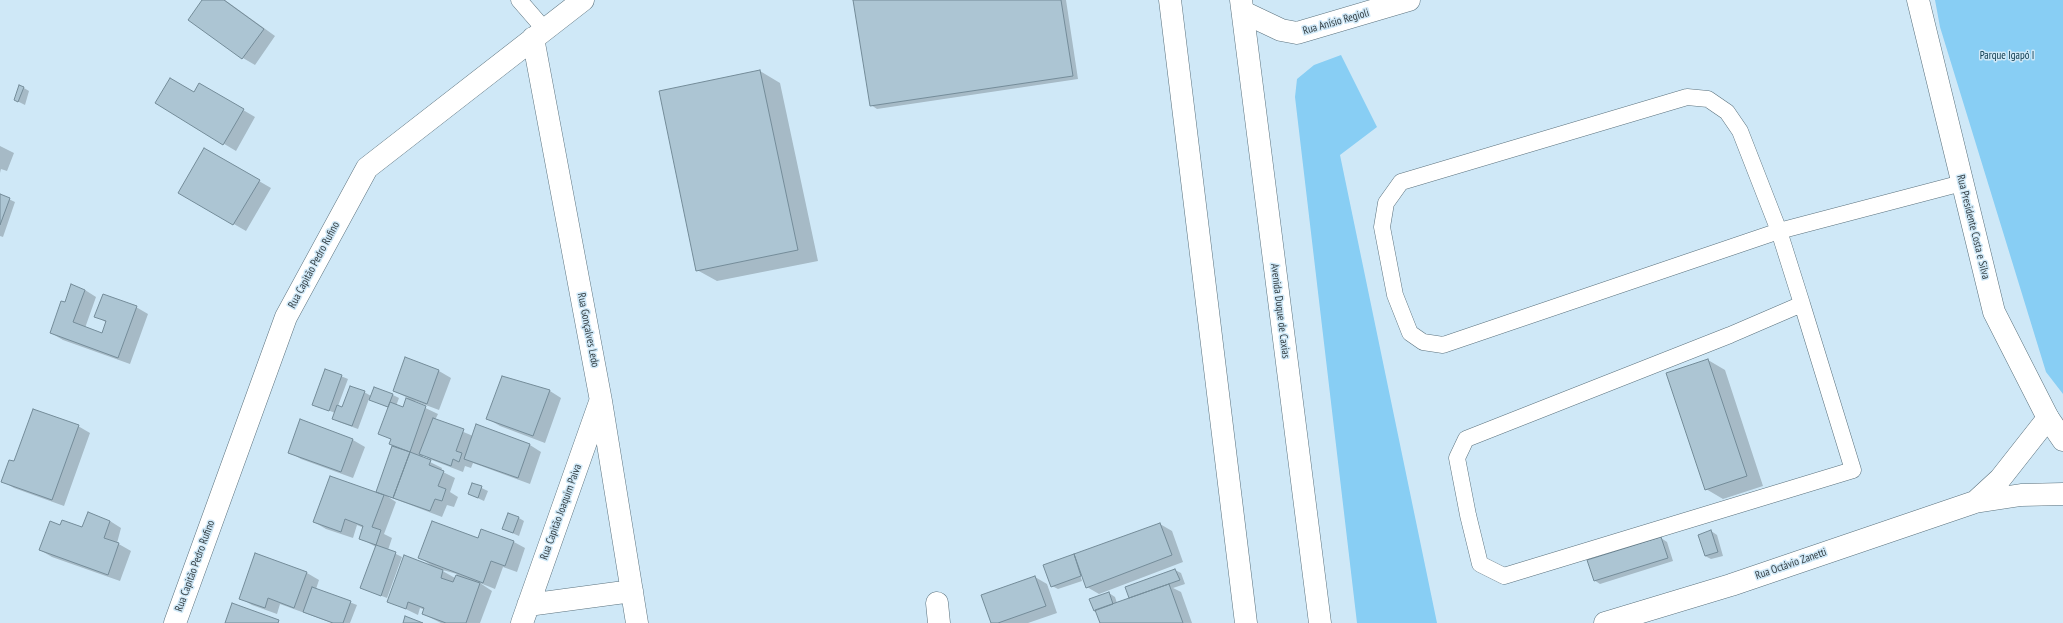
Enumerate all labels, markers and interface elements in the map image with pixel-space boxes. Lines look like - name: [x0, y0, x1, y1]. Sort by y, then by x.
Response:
- street label: Rua Anísio Regioli: [1301, 6, 1371, 38]
- park label: Parque Igapó I: [1980, 49, 2034, 63]
- street label: Rua Presidente Costa e Silva: [1954, 173, 1992, 281]
- street label: Rua Capitão Pedro Rufino: [286, 219, 342, 311]
- street label: Avenida Duque de Caxias: [1268, 263, 1292, 359]
- street label: Rua Gonçalves Ledo: [574, 292, 602, 368]
- street label: Rua Capitão Joaquim Paiva: [538, 462, 584, 562]
- street label: Rua Capitão Pedro Rufino: [172, 519, 218, 613]
- street label: Rua Octávio Zanetti: [1754, 546, 1828, 582]

